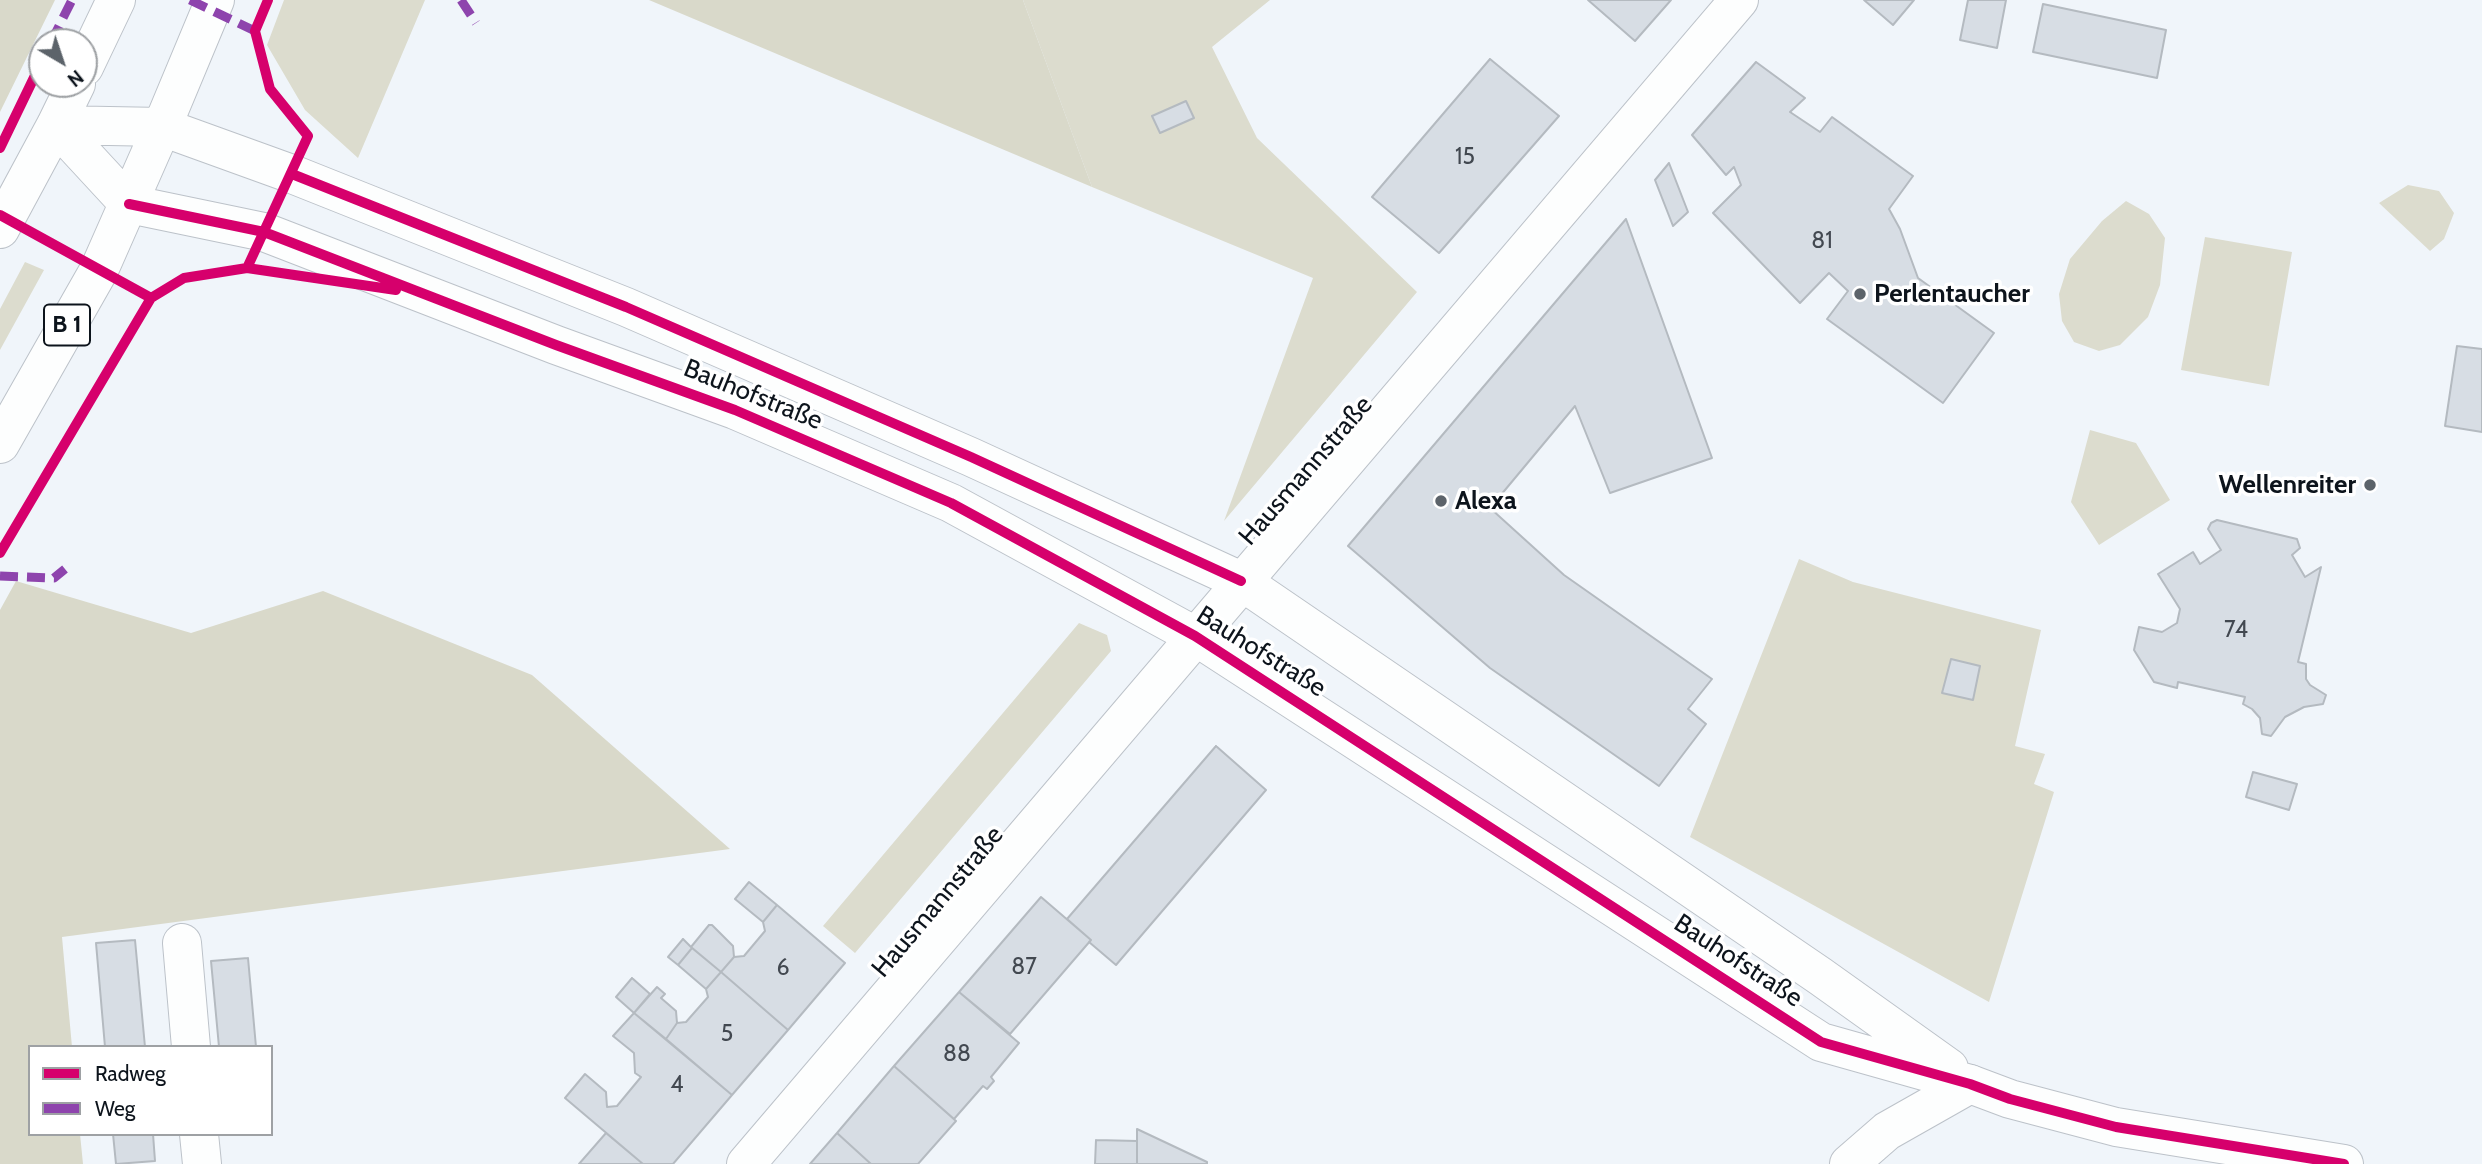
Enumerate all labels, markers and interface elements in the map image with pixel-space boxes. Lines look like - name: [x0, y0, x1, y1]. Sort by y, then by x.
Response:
- north arrow: [28, 28, 98, 98]
- text: N: [63, 65, 88, 91]
- house number: 15: [1455, 143, 1475, 171]
- house number: 81: [1811, 227, 1833, 255]
- place label: Perlentaucher: [1874, 278, 2030, 310]
- marker: Perlentaucher: [1852, 286, 1868, 302]
- road number: B 1: [44, 304, 90, 346]
- street label: Bauhofstraße: [679, 353, 827, 437]
- street label: Hausmannstraße: [1233, 390, 1379, 552]
- place label: Wellenreiter: [2218, 469, 2356, 501]
- marker: Wellenreiter: [2362, 477, 2378, 493]
- place label: Alexa: [1455, 485, 1517, 517]
- marker: Alexa: [1433, 493, 1449, 509]
- street label: Bauhofstraße: [1191, 600, 1331, 704]
- house number: 74: [2224, 616, 2248, 644]
- street label: Hausmannstraße: [866, 820, 1010, 984]
- street label: Bauhofstraße: [1668, 908, 1808, 1014]
- house number: 87: [1011, 953, 1037, 981]
- house number: 6: [776, 954, 790, 982]
- house number: 5: [721, 1020, 733, 1048]
- house number: 88: [943, 1040, 971, 1068]
- legend: [28, 1045, 273, 1136]
- text: Radweg: [95, 1061, 166, 1086]
- house number: 4: [670, 1071, 684, 1099]
- text: Weg: [95, 1096, 135, 1121]

